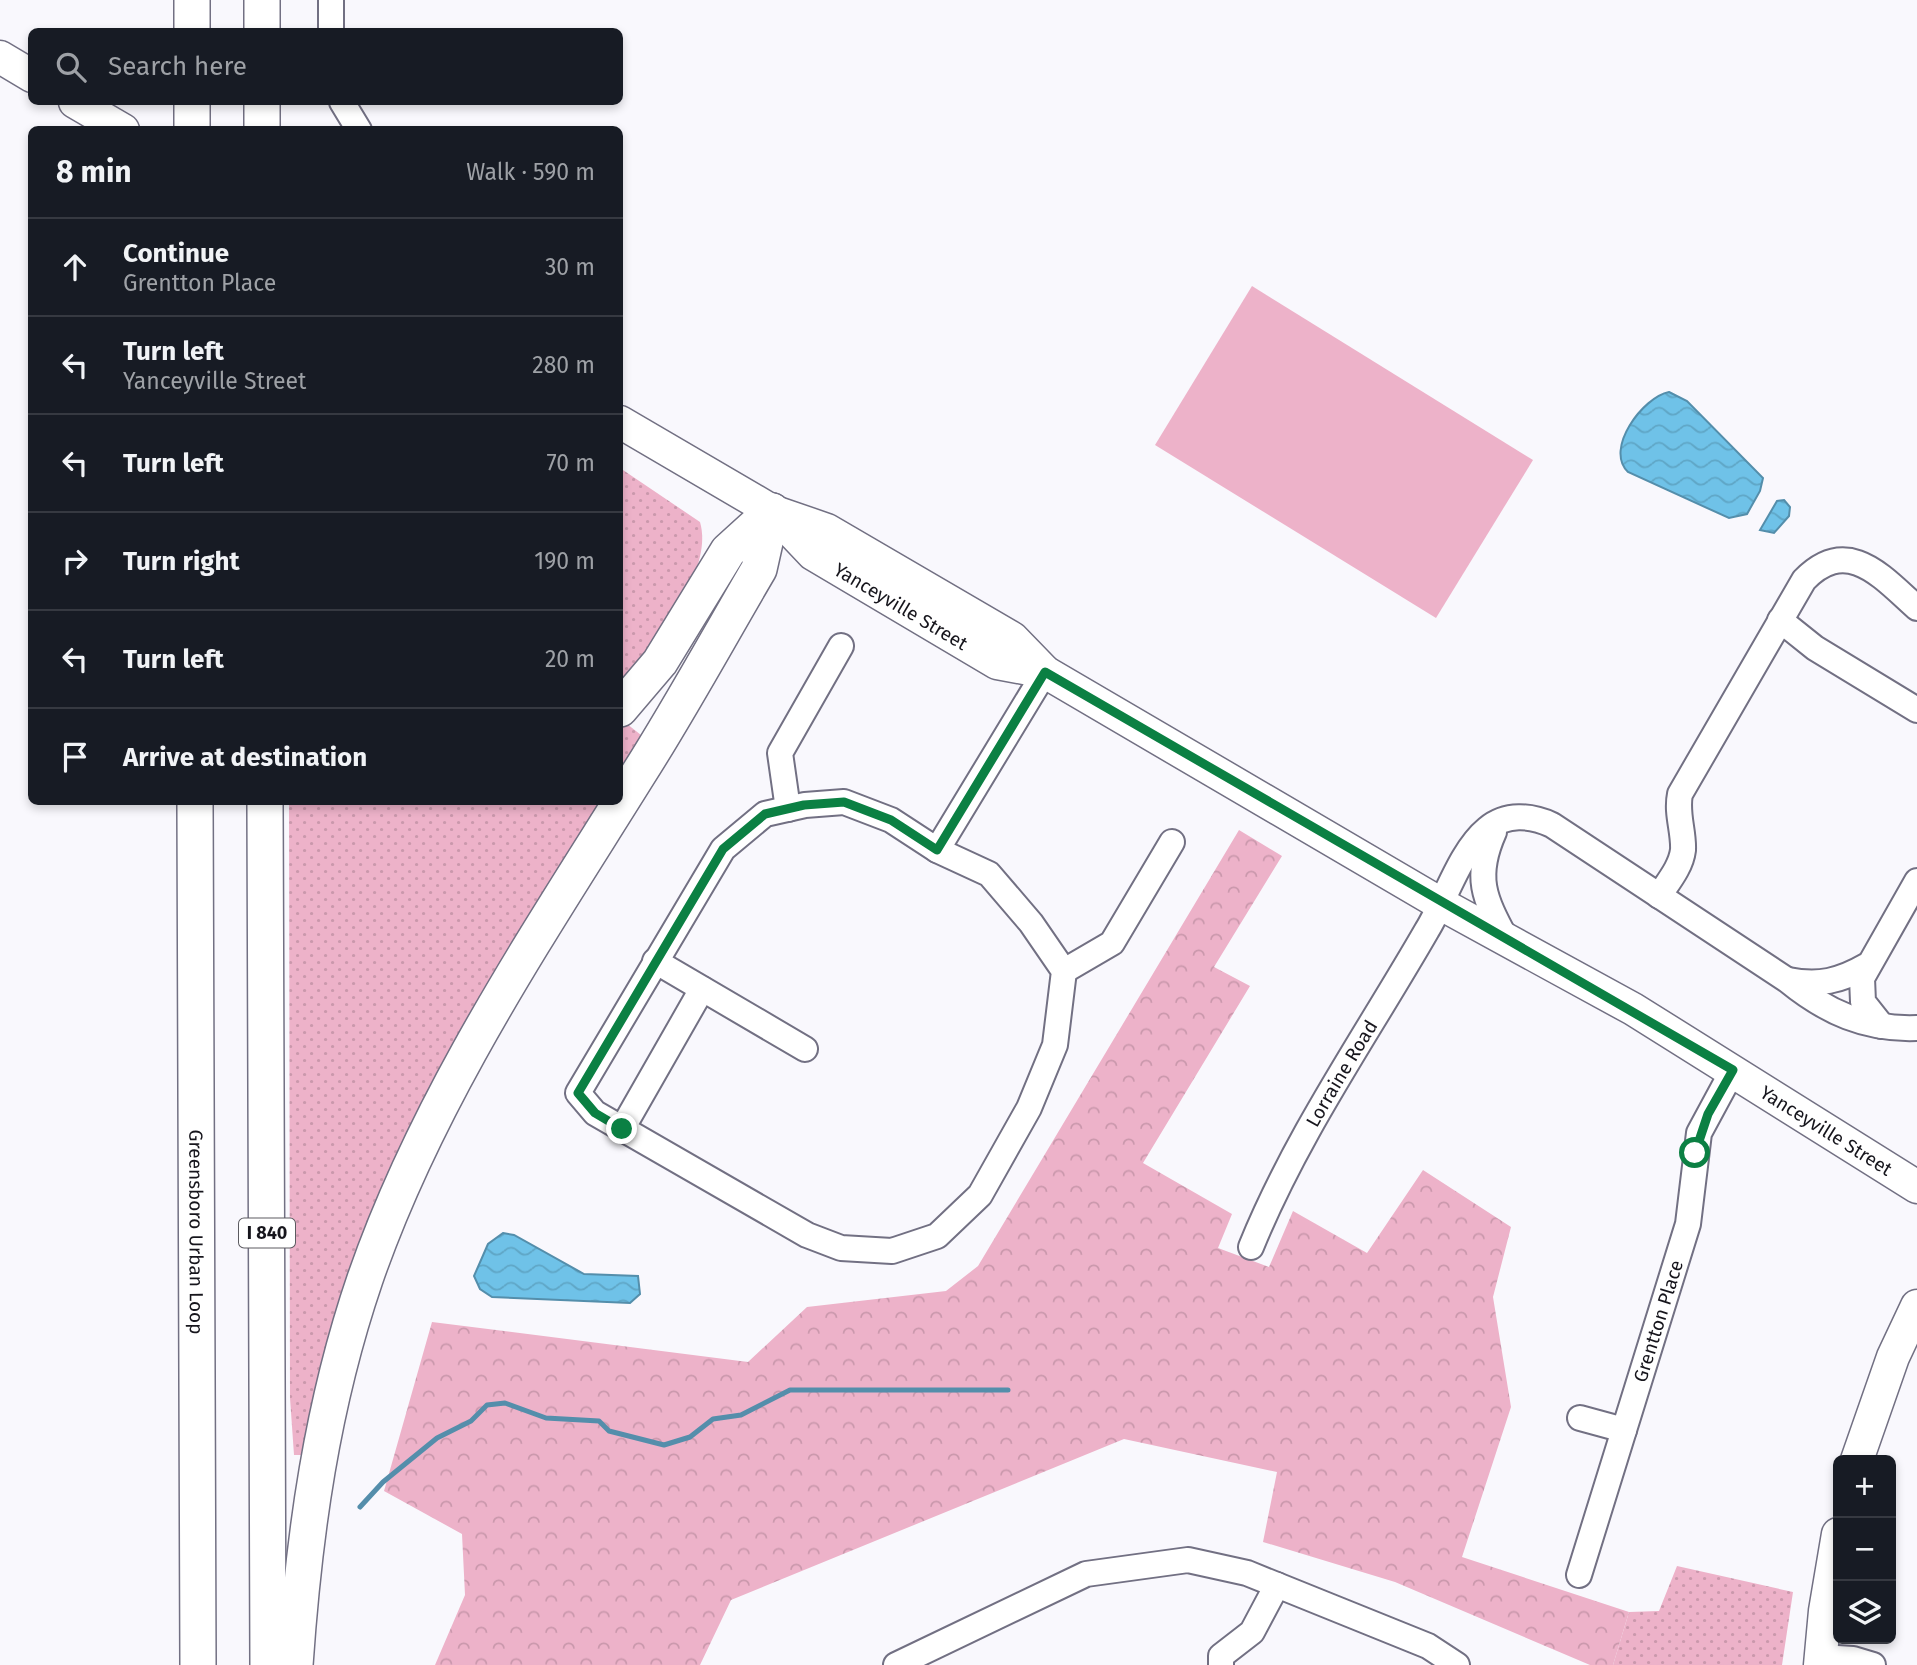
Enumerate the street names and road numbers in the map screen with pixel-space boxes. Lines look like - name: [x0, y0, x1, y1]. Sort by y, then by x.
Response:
- street label: Yanceyville Street: [830, 558, 972, 655]
- street label: Lorraine Road: [1301, 1016, 1382, 1131]
- street label: Yanceyville Street: [1756, 1080, 1897, 1180]
- street label: Greensboro Urban Loop: [185, 1130, 208, 1334]
- road number: I 840: [239, 1218, 295, 1248]
- street label: Grentton Place: [1628, 1257, 1688, 1385]

